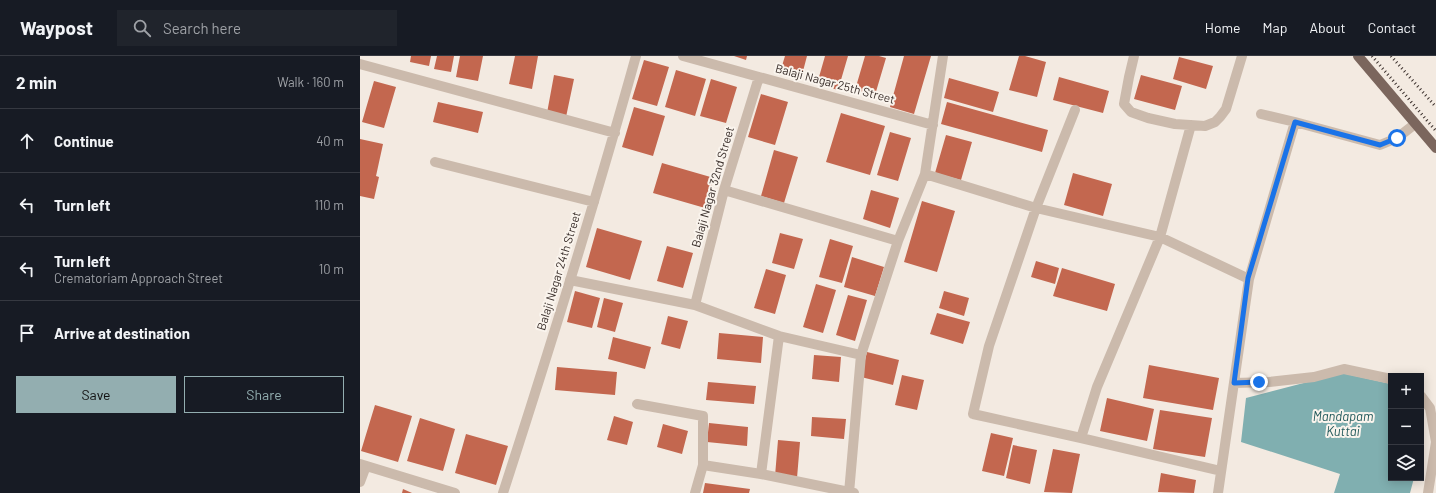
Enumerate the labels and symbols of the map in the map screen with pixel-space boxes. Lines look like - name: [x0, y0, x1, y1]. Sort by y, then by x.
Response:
- street label: Balaji Nagar 25th Street: [774, 60, 896, 106]
- street label: Balaji Nagar 32nd Street: [688, 125, 736, 249]
- route start: [1388, 129, 1406, 147]
- street label: Balaji Nagar 24th Street: [533, 210, 583, 332]
- route end: [1250, 373, 1268, 391]
- water label: Mandapam Kuttai: [1313, 408, 1373, 439]

